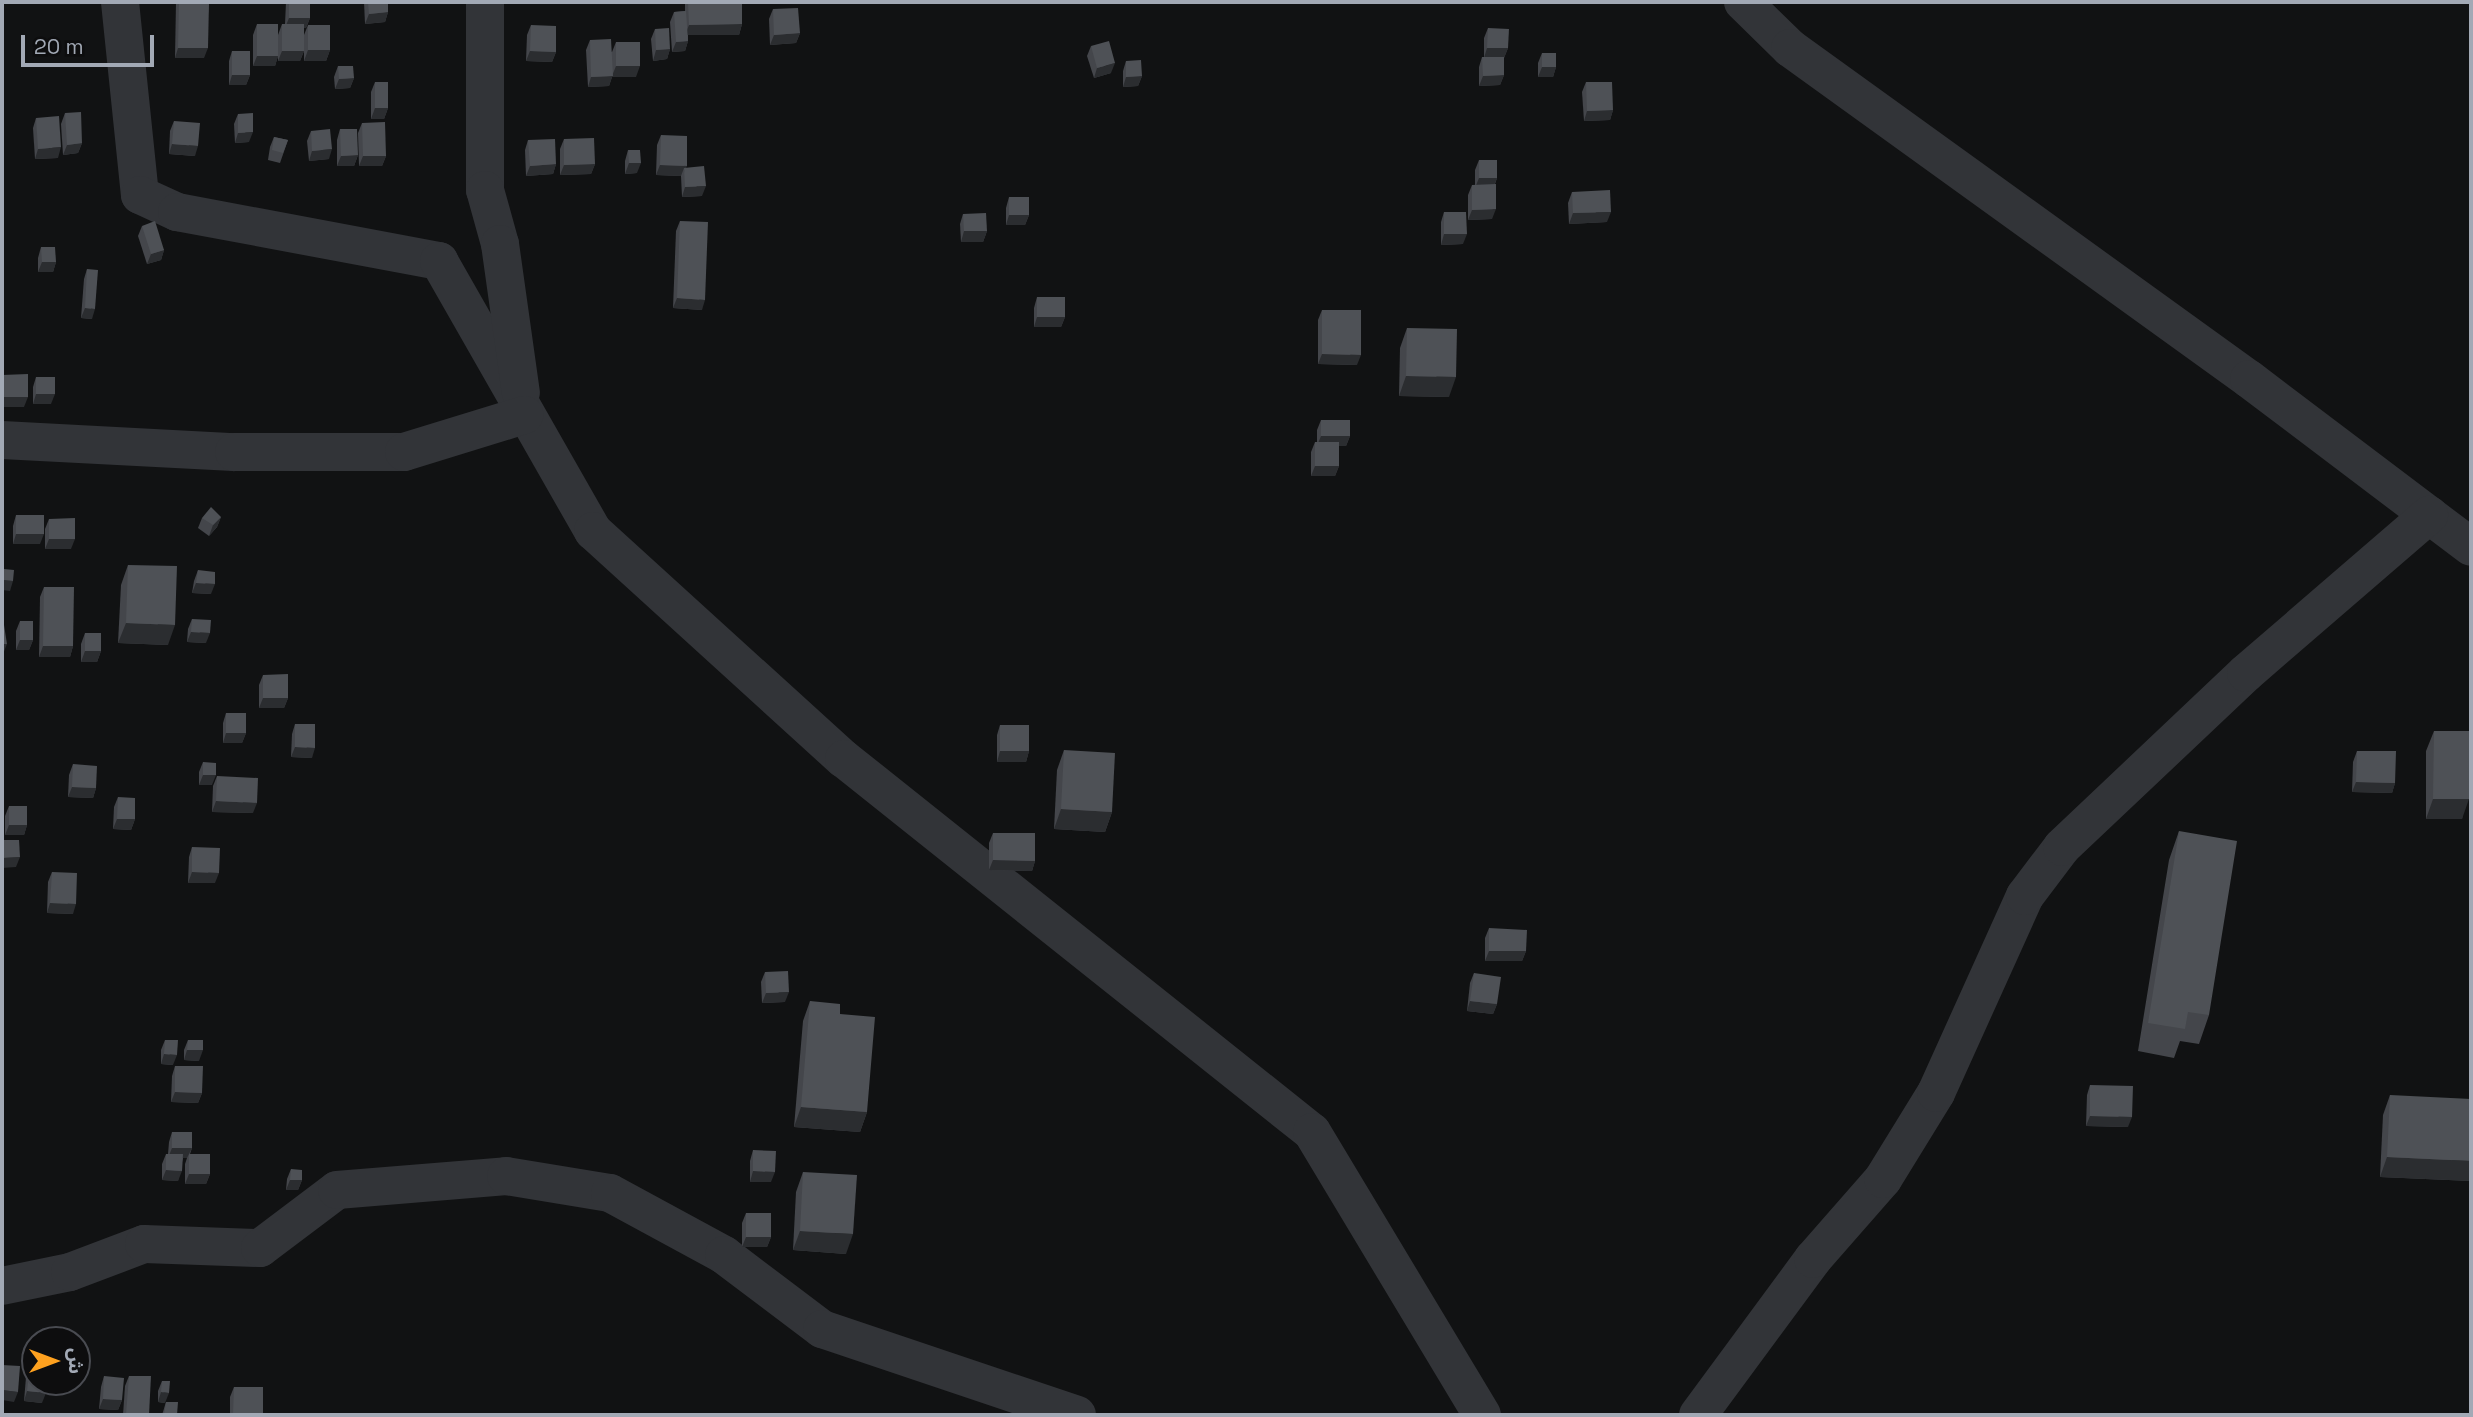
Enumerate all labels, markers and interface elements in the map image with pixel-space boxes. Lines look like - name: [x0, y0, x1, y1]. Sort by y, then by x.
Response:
- scale bar: [24, 21, 158, 65]
- text: 20 m: [34, 33, 84, 60]
- north arrow: [21, 1326, 91, 1396]
- text: ش: [63, 1348, 88, 1374]

